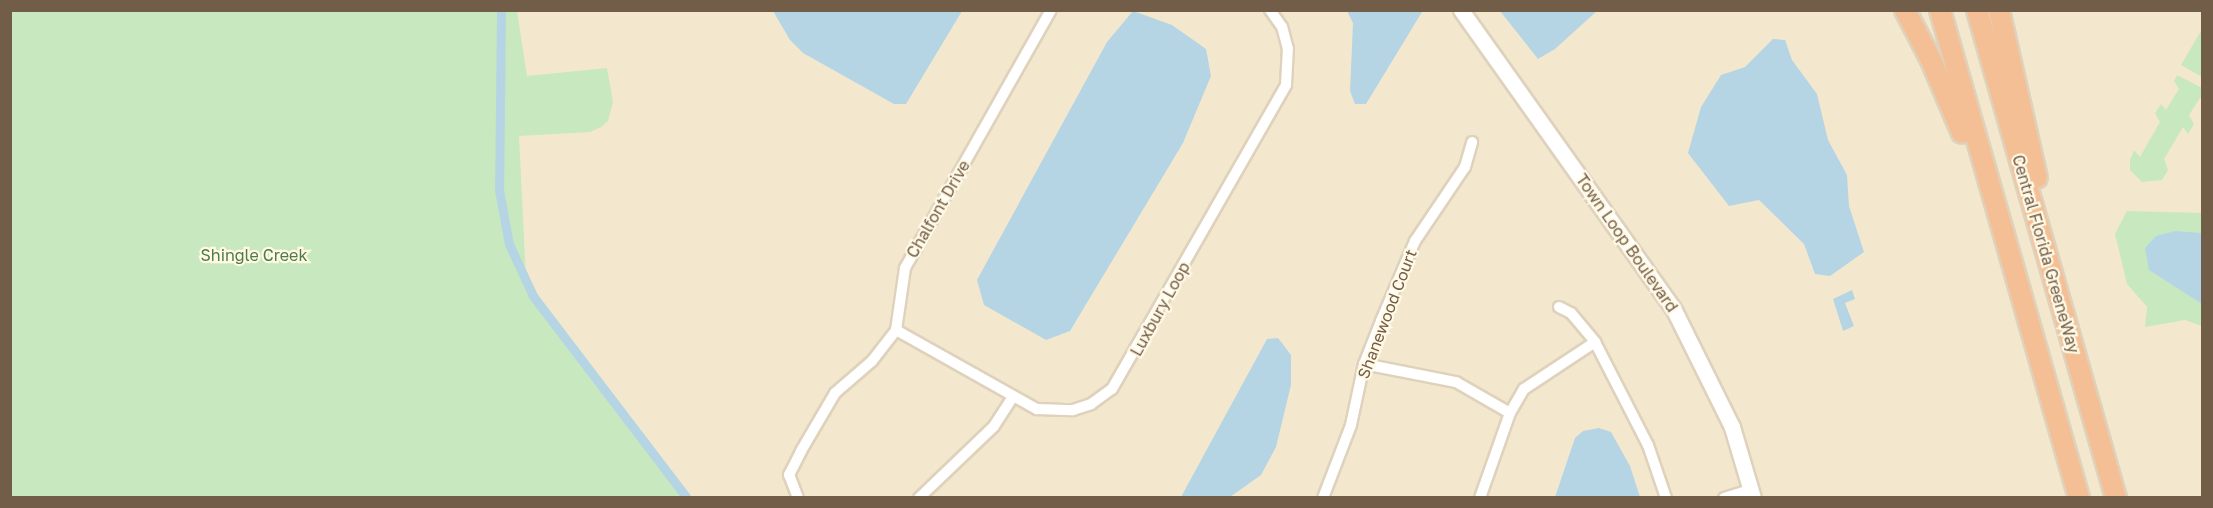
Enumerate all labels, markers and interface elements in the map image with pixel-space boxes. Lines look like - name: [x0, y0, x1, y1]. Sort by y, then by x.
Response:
- street label: Central Florida GreeneWay: [2008, 153, 2084, 355]
- street label: Chalfont Drive: [902, 157, 974, 261]
- street label: Town Loop Boulevard: [1572, 170, 1682, 316]
- park label: Shingle Creek: [201, 245, 307, 265]
- street label: Shanewood Court: [1353, 247, 1421, 381]
- street label: Luxbury Loop: [1126, 259, 1194, 359]

